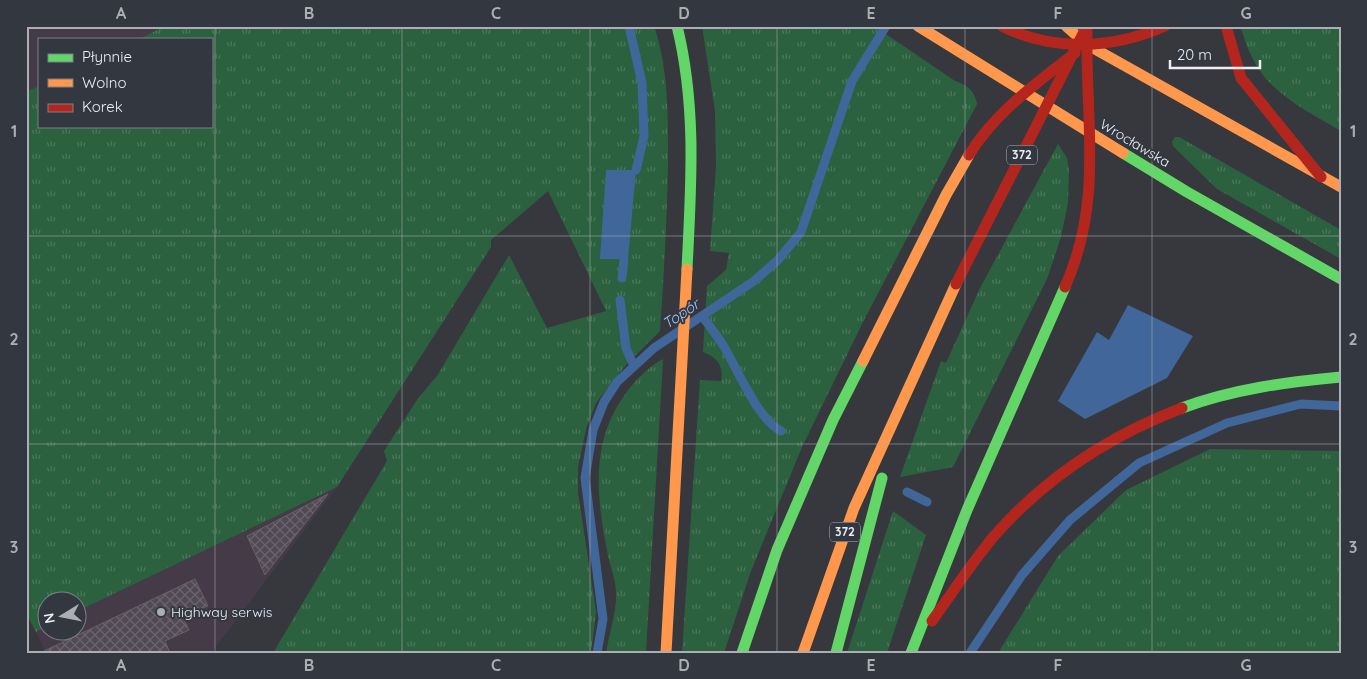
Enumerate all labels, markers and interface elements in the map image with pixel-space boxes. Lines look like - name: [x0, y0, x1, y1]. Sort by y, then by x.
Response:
- text: A: [116, 3, 127, 23]
- text: B: [304, 3, 314, 23]
- text: C: [491, 3, 501, 23]
- text: D: [678, 3, 690, 23]
- text: E: [866, 3, 876, 23]
- text: F: [1054, 3, 1063, 23]
- text: G: [1240, 3, 1252, 23]
- legend: [38, 38, 212, 128]
- scale bar: [1170, 38, 1260, 70]
- text: 20 m: [1177, 45, 1212, 64]
- text: Płynnie: [82, 47, 132, 66]
- text: Wolno: [82, 73, 127, 92]
- text: Korek: [82, 97, 123, 116]
- street label: Wrocławska: [1097, 115, 1173, 171]
- text: 1: [11, 121, 17, 141]
- text: 1: [1350, 121, 1356, 141]
- road number: 372: [1007, 146, 1037, 164]
- water label: Topór: [659, 293, 705, 333]
- text: 2: [9, 329, 19, 349]
- text: 2: [1348, 329, 1358, 349]
- road number: 372: [830, 522, 860, 542]
- text: 3: [10, 537, 18, 557]
- text: 3: [1349, 537, 1357, 557]
- north arrow: [38, 592, 88, 642]
- place label: Highway serwis: [171, 603, 272, 621]
- marker: Highway serwis: [155, 606, 167, 618]
- text: N: [39, 612, 59, 625]
- text: A: [116, 655, 127, 675]
- text: B: [304, 655, 314, 675]
- text: C: [491, 655, 501, 675]
- text: D: [678, 655, 690, 675]
- text: E: [866, 655, 876, 675]
- text: F: [1054, 655, 1063, 675]
- text: G: [1240, 655, 1252, 675]

